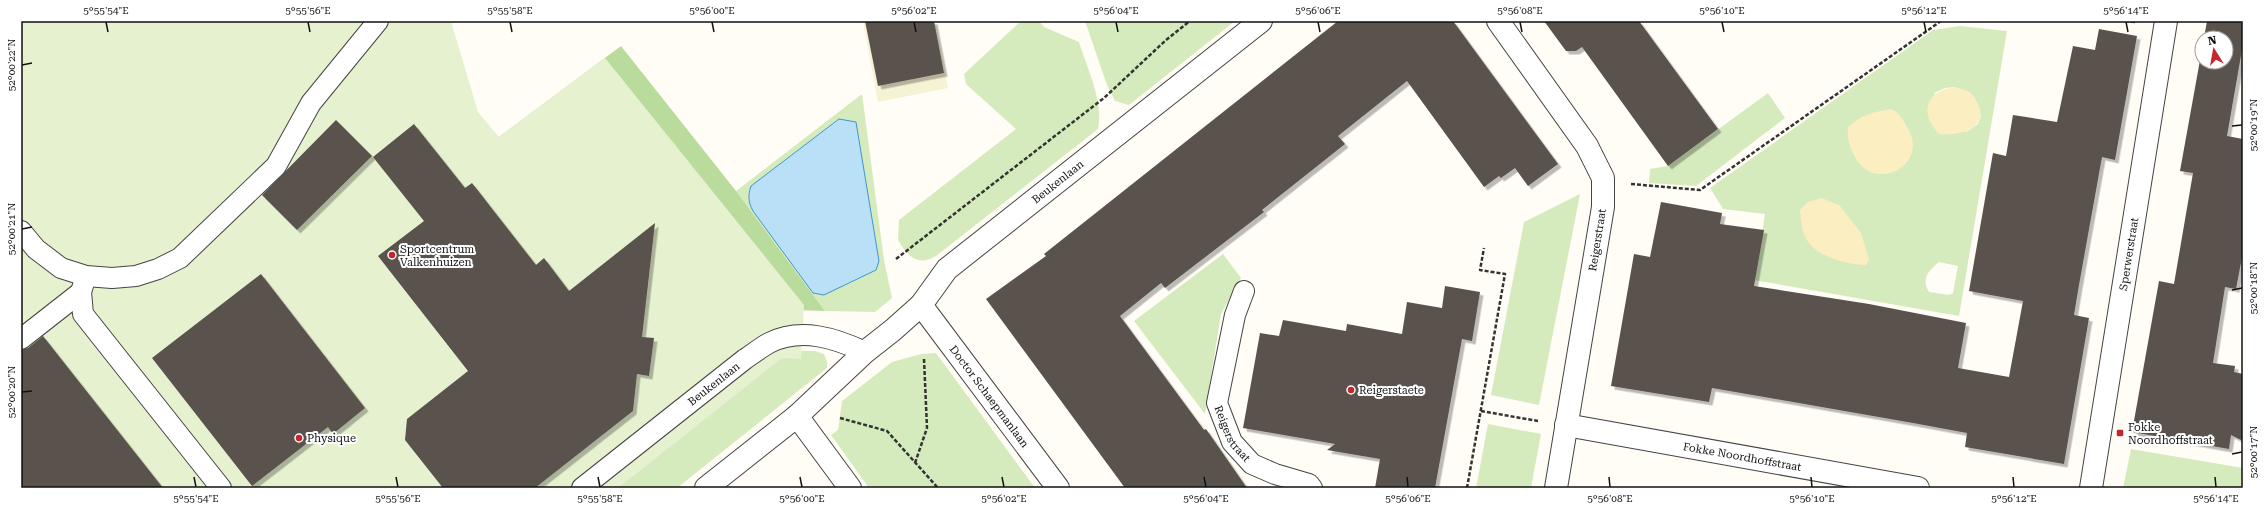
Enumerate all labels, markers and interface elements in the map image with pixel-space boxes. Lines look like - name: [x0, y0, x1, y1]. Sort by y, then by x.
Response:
- text: 5°55'54"E: [83, 5, 129, 16]
- text: 5°55'56"E: [285, 5, 331, 16]
- text: 5°55'58"E: [487, 5, 533, 16]
- text: 5°56'00"E: [689, 5, 735, 16]
- text: 5°56'02"E: [891, 5, 937, 16]
- text: 5°56'04"E: [1093, 5, 1139, 16]
- text: 5°56'06"E: [1295, 5, 1341, 16]
- text: 5°56'08"E: [1497, 5, 1543, 16]
- text: 5°56'10"E: [1699, 5, 1745, 16]
- text: 5°56'12"E: [1901, 5, 1947, 16]
- text: 5°56'14"E: [2103, 5, 2149, 16]
- north arrow: [2194, 30, 2234, 70]
- text: N: [2207, 33, 2218, 48]
- text: 52°00'22"N: [6, 39, 17, 91]
- text: 52°00'19"N: [2248, 99, 2259, 151]
- street label: Beukenlaan: [1029, 158, 1086, 206]
- text: 52°00'21"N: [6, 203, 17, 255]
- street label: Reigerstraat: [1586, 208, 1609, 272]
- street label: Sperwerstraat: [2117, 217, 2141, 292]
- place label: Sportcentrum Valkenhuizen: [400, 243, 474, 269]
- marker: Sportcentrum Valkenhuizen: [387, 250, 397, 260]
- text: 52°00'18"N: [2248, 262, 2259, 314]
- street label: Doctor Schaepmanlaan: [946, 343, 1031, 450]
- street label: Beukenlaan: [686, 360, 743, 409]
- text: 52°00'20"N: [6, 366, 17, 418]
- place label: Reigerstaete: [1359, 384, 1424, 397]
- marker: Reigerstaete: [1346, 385, 1356, 395]
- street label: Reigerstraat: [1212, 404, 1253, 465]
- place label: Fokke Noordhoffstraat: [2128, 421, 2213, 447]
- text: 52°00'17"N: [2248, 426, 2259, 478]
- marker: Fokke Noordhoffstraat: [2115, 428, 2125, 438]
- place label: Physique: [307, 432, 356, 445]
- marker: Physique: [294, 433, 304, 443]
- street label: Fokke Noordhoffstraat: [1682, 440, 1802, 474]
- text: 5°55'54"E: [173, 493, 219, 504]
- text: 5°55'56"E: [375, 493, 421, 504]
- text: 5°55'58"E: [577, 493, 623, 504]
- text: 5°56'00"E: [779, 493, 825, 504]
- text: 5°56'02"E: [981, 493, 1027, 504]
- text: 5°56'04"E: [1183, 493, 1229, 504]
- text: 5°56'06"E: [1385, 493, 1431, 504]
- text: 5°56'08"E: [1587, 493, 1633, 504]
- text: 5°56'10"E: [1789, 493, 1835, 504]
- text: 5°56'12"E: [1991, 493, 2037, 504]
- text: 5°56'14"E: [2193, 493, 2239, 504]

